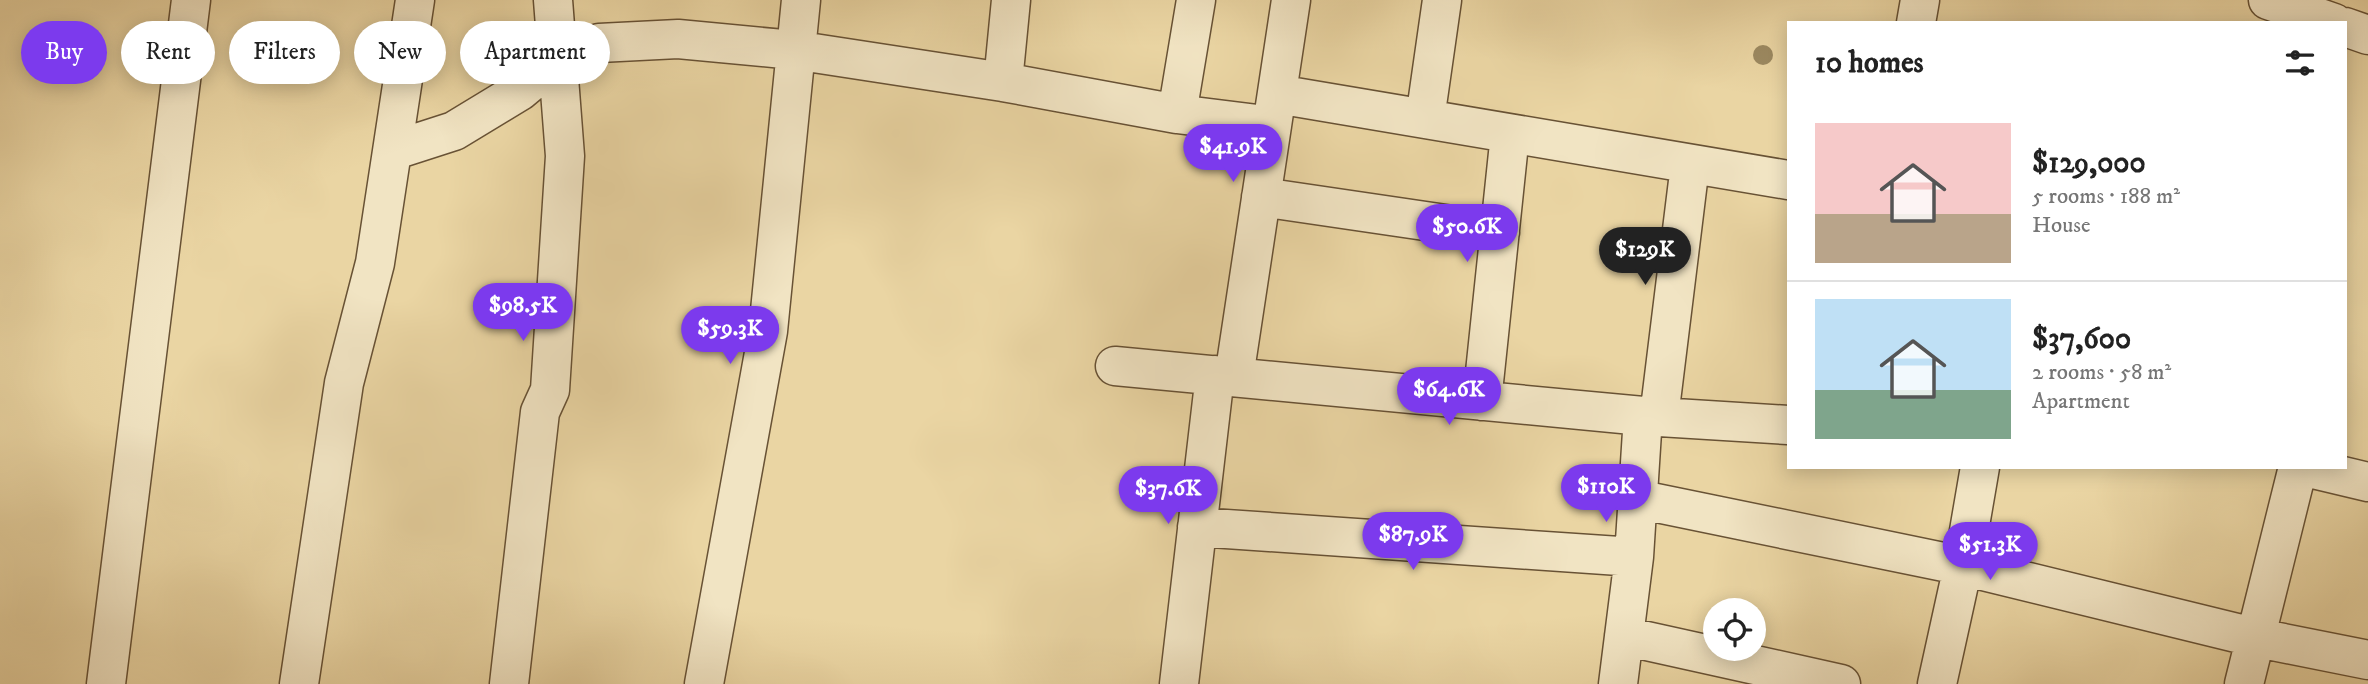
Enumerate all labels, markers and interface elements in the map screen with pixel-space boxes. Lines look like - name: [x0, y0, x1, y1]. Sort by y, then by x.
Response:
- chip: Buy: [21, 21, 107, 84]
- chip: Rent: [121, 21, 215, 84]
- chip: Filters: [229, 21, 340, 84]
- chip: New: [354, 21, 446, 84]
- chip: Apartment: [460, 21, 610, 84]
- icon: filters: [2281, 44, 2319, 82]
- text: 10 homes: [1815, 45, 1924, 82]
- pin: $41.9K: [1176, 124, 1290, 184]
- text: $41.9K: [1199, 132, 1267, 161]
- text: $129,000: [2032, 145, 2146, 182]
- icon: home: [1871, 151, 1955, 235]
- text: 5 rooms · 188 m²: [2032, 182, 2180, 211]
- pin: $50.6K: [1410, 204, 1524, 264]
- text: House: [2032, 211, 2090, 240]
- text: $50.6K: [1432, 212, 1502, 241]
- pin: $129K: [1596, 228, 1694, 287]
- text: $129K: [1615, 235, 1675, 264]
- pin: $98.5K: [466, 284, 580, 343]
- text: $98.5K: [489, 291, 557, 320]
- pin: $59.3K: [673, 306, 787, 366]
- text: $59.3K: [697, 314, 763, 343]
- text: $37,600: [2032, 321, 2131, 358]
- icon: home: [1871, 327, 1955, 411]
- text: 2 rooms · 58 m²: [2032, 358, 2171, 387]
- pin: $64.6K: [1392, 368, 1506, 427]
- text: $64.6K: [1413, 375, 1485, 404]
- text: Apartment: [2032, 387, 2130, 416]
- pin: $110K: [1557, 464, 1655, 524]
- pin: $37.6K: [1111, 466, 1225, 526]
- text: $110K: [1577, 472, 1635, 501]
- text: $37.6K: [1135, 474, 1201, 503]
- pin: $87.9K: [1356, 512, 1470, 572]
- text: $87.9K: [1378, 520, 1448, 549]
- pin: $51.3K: [1933, 522, 2047, 582]
- text: $51.3K: [1959, 530, 2021, 559]
- map controls: [1703, 598, 1766, 661]
- button: locate: [1703, 598, 1766, 661]

